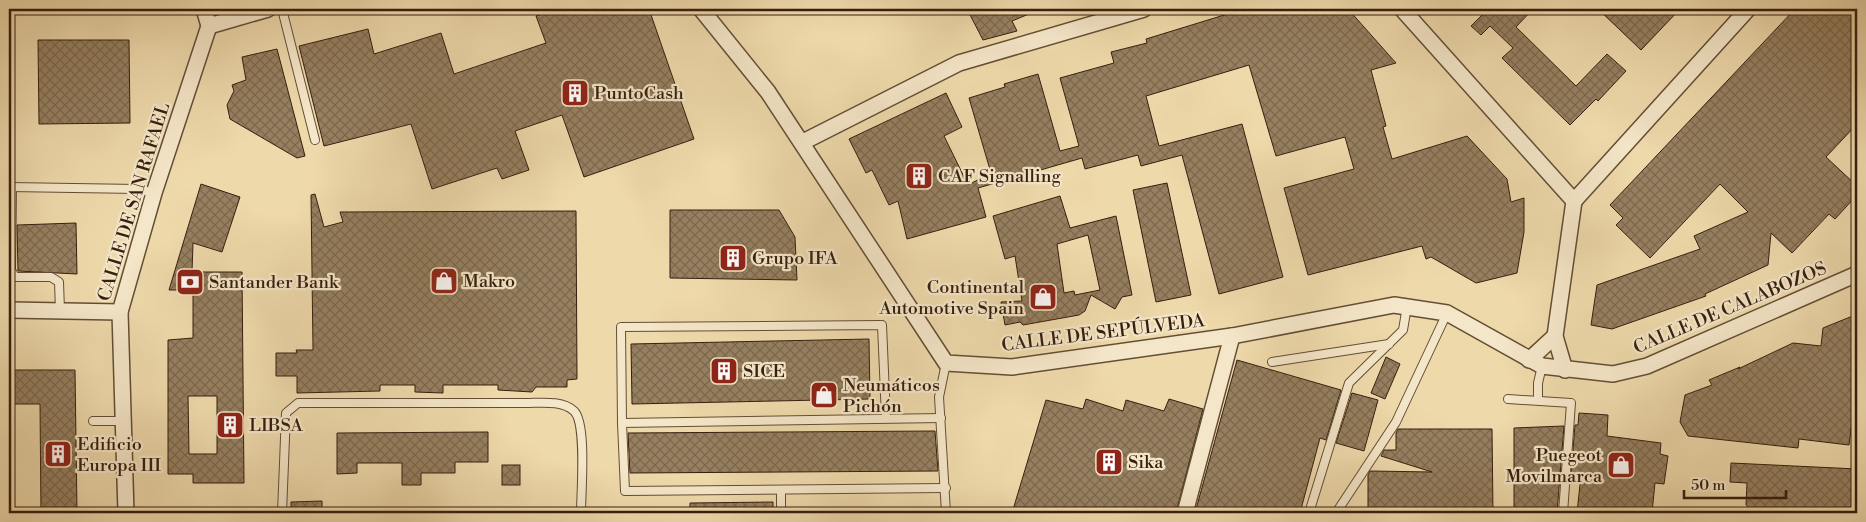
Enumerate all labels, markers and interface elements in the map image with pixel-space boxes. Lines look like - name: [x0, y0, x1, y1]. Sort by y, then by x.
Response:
- building icon: PuntoCash: [560, 78, 590, 108]
- place label: PuntoCash: [594, 82, 684, 105]
- street label: CALLE DE SAN RAFAEL: [93, 100, 175, 304]
- building icon: CAF Signalling: [904, 161, 934, 191]
- place label: CAF Signalling: [938, 165, 1062, 188]
- building icon: Grupo IFA: [718, 243, 748, 273]
- place label: Grupo IFA: [752, 247, 838, 270]
- street label: CALLE DE CALABOZOS: [1630, 257, 1830, 359]
- shop icon: Makro: [429, 266, 459, 296]
- bank icon: Santander Bank: [175, 267, 205, 297]
- place label: Makro: [463, 270, 515, 293]
- place label: Santander Bank: [209, 271, 340, 294]
- place label: Continental Automotive Spain: [878, 276, 1025, 320]
- shop icon: Continental Automotive Spain: [1028, 282, 1058, 312]
- street label: CALLE DE SEPÚLVEDA: [1000, 309, 1207, 357]
- building icon: SICE: [709, 356, 739, 386]
- place label: SICE: [743, 360, 785, 383]
- place label: Neumáticos Pichón: [843, 374, 940, 418]
- shop icon: Neumáticos Pichón: [809, 380, 839, 410]
- building icon: LIBSA: [215, 410, 245, 440]
- place label: LIBSA: [249, 414, 303, 437]
- place label: Edificio Europa III: [77, 433, 161, 477]
- building icon: Edificio Europa III: [43, 439, 73, 469]
- place label: Puegeot Movilmarca: [1505, 444, 1603, 488]
- building icon: Sika: [1094, 447, 1124, 477]
- shop icon: Puegeot Movilmarca: [1606, 450, 1636, 480]
- place label: Sika: [1128, 451, 1164, 474]
- scale bar: [1684, 467, 1786, 499]
- text: 50 m: [1691, 476, 1725, 495]

